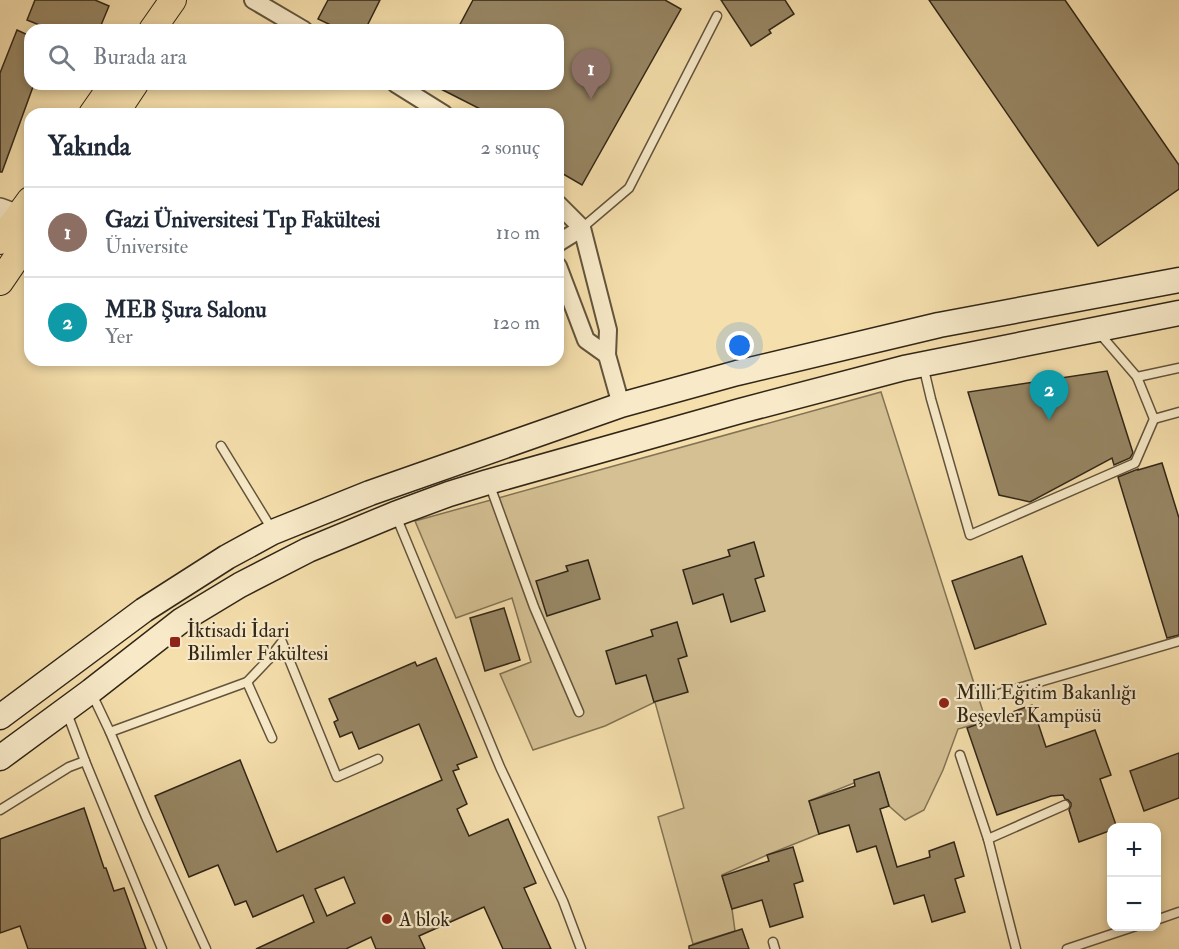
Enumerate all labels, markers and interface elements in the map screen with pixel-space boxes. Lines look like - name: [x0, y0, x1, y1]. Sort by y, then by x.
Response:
- search box: [24, 24, 564, 90]
- icon: search: [45, 41, 78, 74]
- text: Burada ara: [93, 43, 187, 71]
- pin: 1: [572, 50, 610, 99]
- text: Yakında: [48, 131, 130, 163]
- text: 2 sonuç: [481, 135, 540, 160]
- text: Gazi Üniversitesi Tıp Fakültesi: [105, 206, 380, 234]
- text: 1: [64, 220, 71, 245]
- text: 110 m: [496, 220, 540, 245]
- text: Üniversite: [105, 234, 188, 259]
- text: MEB Şura Salonu: [105, 296, 267, 324]
- text: 2: [62, 310, 73, 335]
- text: 120 m: [493, 310, 540, 335]
- text: Yer: [105, 324, 133, 349]
- your location: [725, 331, 754, 360]
- pin: 2: [1030, 370, 1068, 420]
- place label: İktisadi İdari Bilimler Fakültesi: [187, 618, 328, 666]
- marker: İktisadi İdari Bilimler Fakültesi: [168, 635, 182, 649]
- place label: Milli Eğitim Bakanlığı Beşevler Kampüsü: [956, 680, 1136, 729]
- marker: Milli Eğitim Bakanlığı Beşevler Kampüsü: [937, 696, 951, 710]
- map controls: [1107, 823, 1161, 931]
- button: +: [1107, 823, 1161, 877]
- button: −: [1107, 877, 1161, 931]
- place label: A blok: [398, 907, 450, 932]
- marker: A blok: [380, 912, 394, 926]

